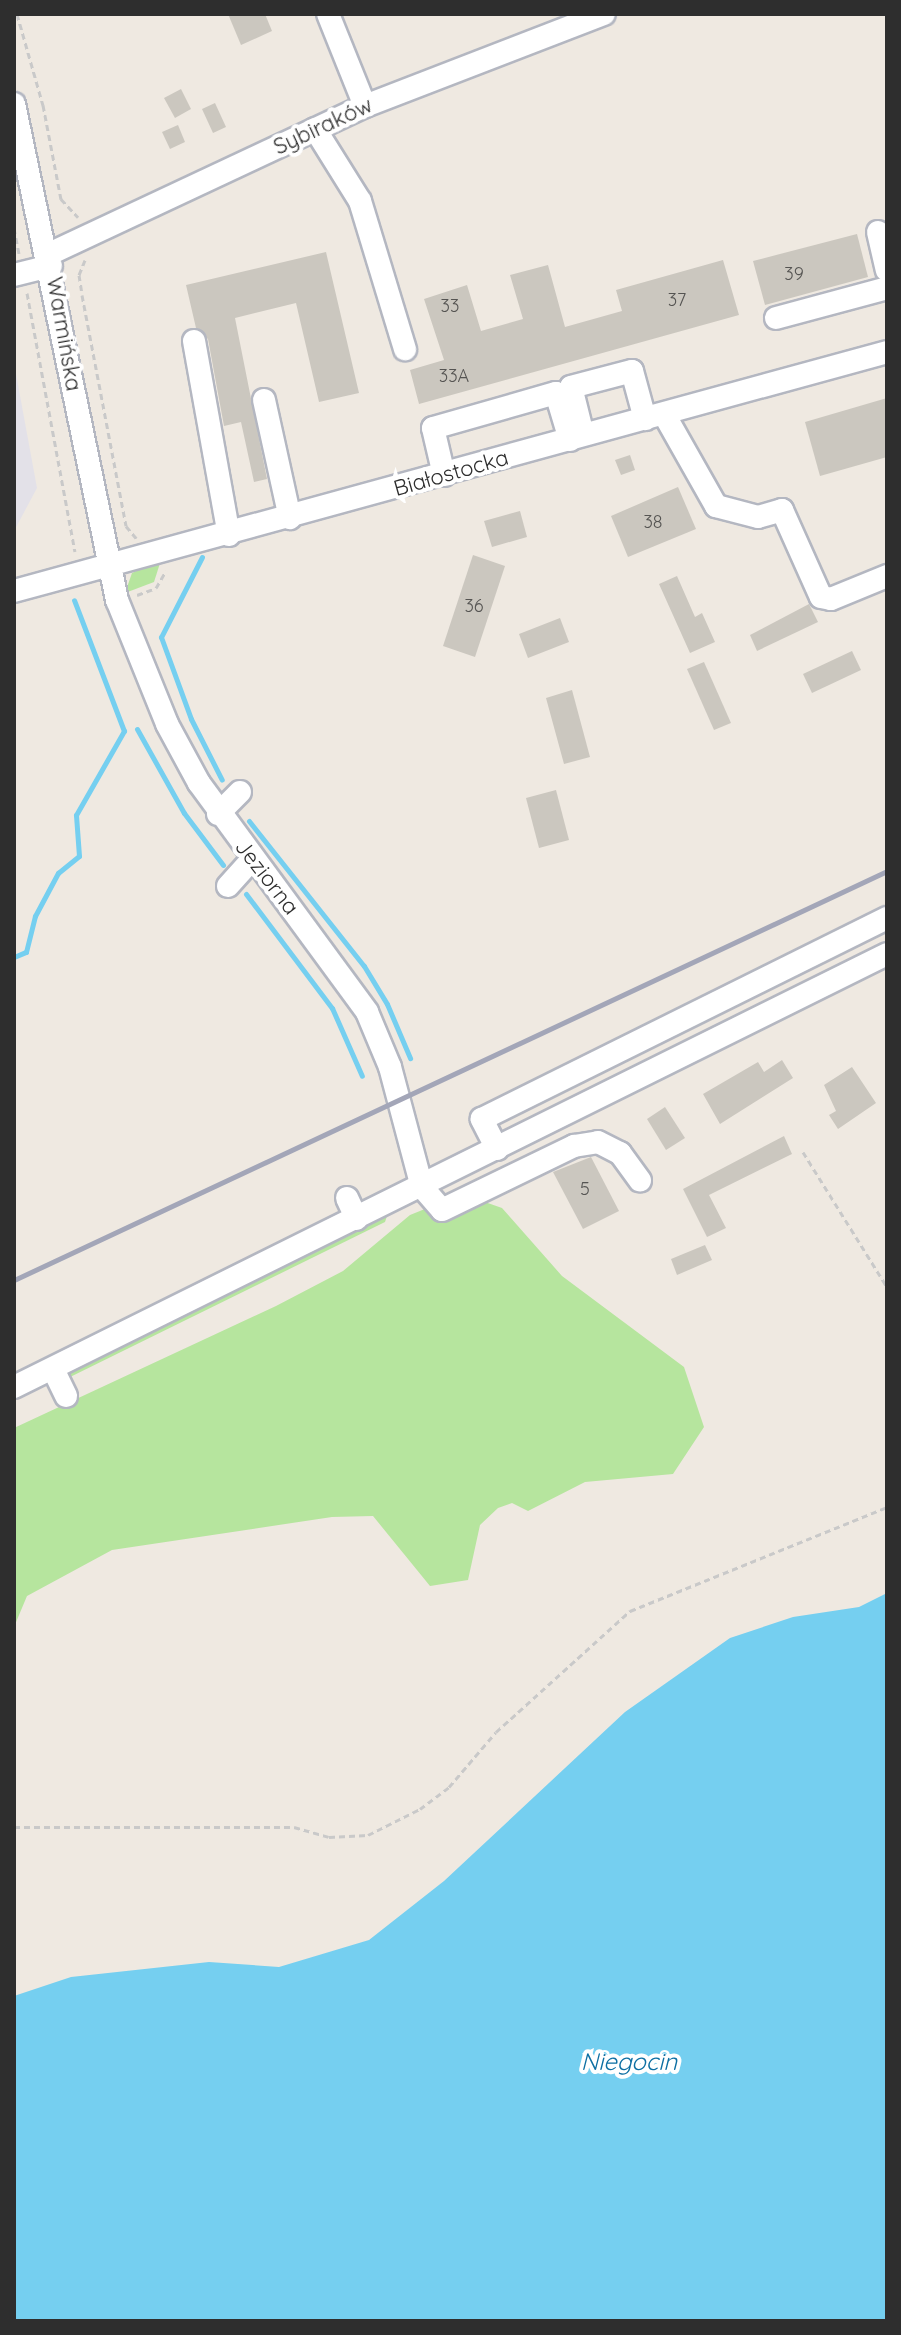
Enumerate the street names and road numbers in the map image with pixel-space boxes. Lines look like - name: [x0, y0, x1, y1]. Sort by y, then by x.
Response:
- street label: Sybiraków: [269, 92, 377, 160]
- street label: Warmińska: [41, 275, 87, 393]
- street label: Białostocka: [391, 444, 511, 502]
- street label: Jeziorna: [229, 834, 305, 920]

